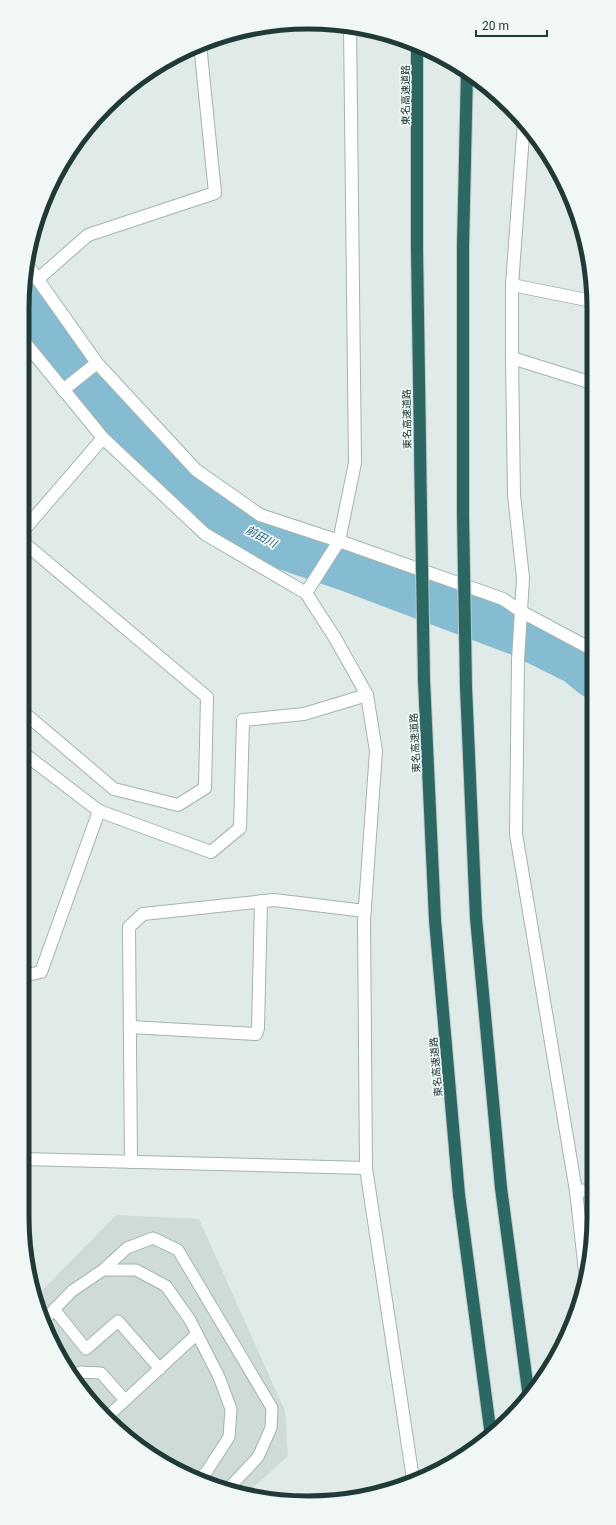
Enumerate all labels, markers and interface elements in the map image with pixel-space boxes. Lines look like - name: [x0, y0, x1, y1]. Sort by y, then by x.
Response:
- scale bar: [476, 12, 547, 38]
- text: 20 m: [482, 19, 509, 33]
- street label: 東名高速道路: [400, 65, 411, 125]
- street label: 東名高速道路: [401, 389, 413, 449]
- water label: 前田川: [243, 524, 280, 551]
- street label: 東名高速道路: [408, 713, 422, 773]
- street label: 東名高速道路: [428, 1037, 444, 1097]

